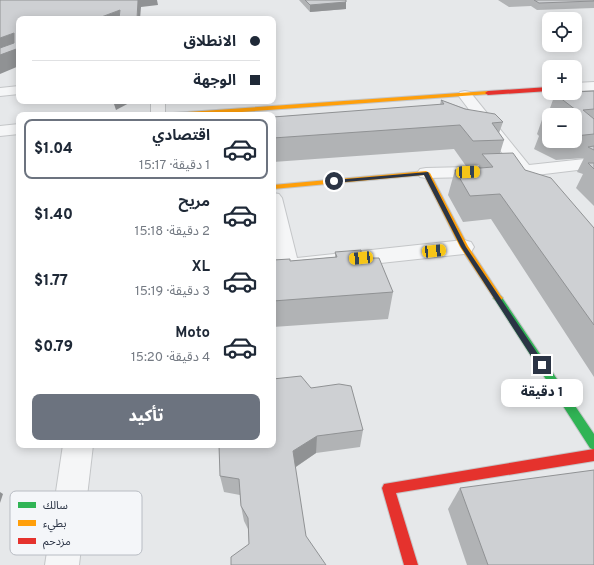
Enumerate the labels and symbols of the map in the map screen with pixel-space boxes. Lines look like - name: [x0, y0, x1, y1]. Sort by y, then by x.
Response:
- car: [456, 166, 480, 178]
- route start: [325, 172, 343, 190]
- car: [421, 244, 447, 258]
- car: [348, 251, 374, 265]
- route end: [533, 356, 551, 374]
- callout: 1 دقيقة: [501, 379, 583, 407]
- legend: [10, 491, 142, 555]
- text: سالك: [43, 499, 68, 513]
- text: بطيء: [43, 517, 66, 533]
- text: مزدحم: [43, 535, 71, 550]

